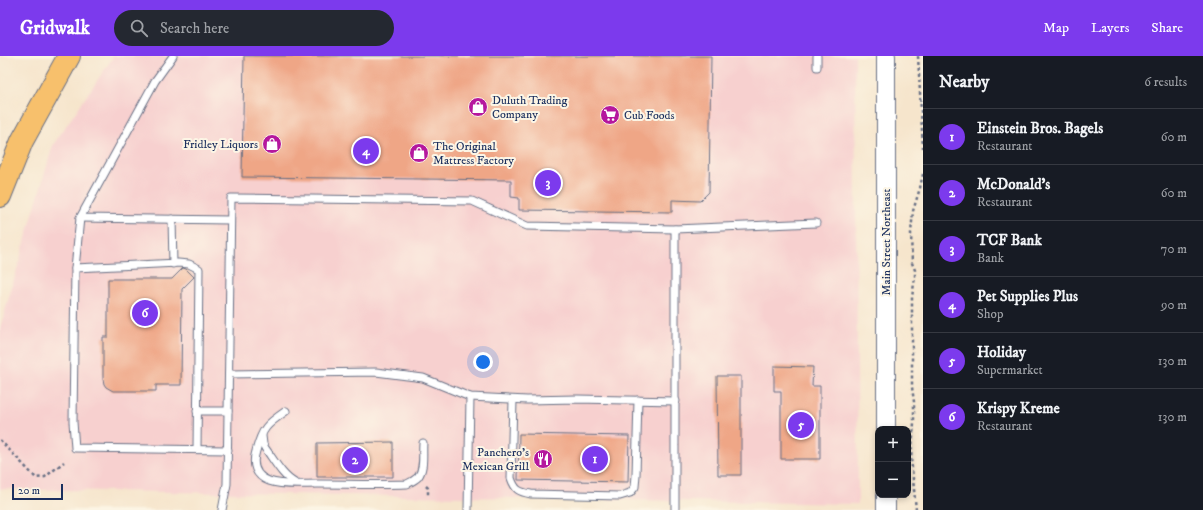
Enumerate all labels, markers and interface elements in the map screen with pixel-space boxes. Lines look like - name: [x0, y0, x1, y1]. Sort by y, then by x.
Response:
- search box: [114, 10, 394, 46]
- text: Gridwalk: [20, 17, 90, 40]
- icon: search: [128, 17, 150, 39]
- text: Search here: [160, 19, 229, 38]
- text: Map: [1043, 19, 1069, 37]
- text: Layers: [1091, 19, 1129, 37]
- text: Share: [1151, 19, 1183, 37]
- text: Nearby: [939, 71, 989, 93]
- text: 6 results: [1144, 74, 1187, 90]
- place label: Duluth Trading Company: [492, 93, 568, 122]
- shop icon: Duluth Trading Company: [467, 96, 489, 118]
- supermarket icon: Cub Foods: [599, 104, 621, 126]
- place label: Cub Foods: [624, 108, 675, 123]
- text: Einstein Bros. Bagels: [977, 119, 1103, 138]
- text: 1: [950, 129, 954, 145]
- text: 60 m: [1161, 129, 1187, 145]
- shop icon: Fridley Liquors: [261, 133, 283, 155]
- pin: 4: [353, 136, 379, 166]
- place label: Fridley Liquors: [183, 137, 258, 152]
- text: Restaurant: [977, 138, 1033, 154]
- place label: The Original Mattress Factory: [433, 139, 514, 168]
- shop icon: The Original Mattress Factory: [408, 142, 430, 164]
- pin: 3: [535, 168, 561, 198]
- text: McDonald's: [977, 175, 1050, 194]
- text: 2: [949, 185, 955, 201]
- text: 60 m: [1161, 185, 1187, 201]
- street label: Main Street Northeast: [879, 188, 894, 295]
- text: Restaurant: [977, 194, 1033, 210]
- text: TCF Bank: [977, 231, 1042, 250]
- text: 3: [950, 241, 954, 257]
- text: 70 m: [1161, 241, 1187, 257]
- text: Bank: [977, 250, 1004, 266]
- text: Pet Supplies Plus: [977, 287, 1078, 306]
- text: 4: [948, 297, 956, 313]
- text: 90 m: [1161, 297, 1187, 313]
- pin: 6: [132, 298, 158, 328]
- text: Shop: [977, 306, 1003, 322]
- text: Holiday: [977, 343, 1026, 362]
- your location: [473, 352, 493, 372]
- text: 5: [949, 353, 955, 369]
- text: 130 m: [1158, 353, 1187, 369]
- text: Supermarket: [977, 362, 1043, 378]
- text: Krispy Kreme: [977, 399, 1060, 418]
- text: 6: [949, 409, 955, 425]
- text: 130 m: [1158, 409, 1187, 425]
- pin: 5: [788, 410, 814, 440]
- text: Restaurant: [977, 418, 1033, 434]
- map controls: [875, 426, 911, 498]
- button: +: [875, 426, 911, 462]
- pin: 1: [582, 444, 608, 474]
- pin: 2: [342, 445, 368, 475]
- place label: Panchero's Mexican Grill: [462, 445, 529, 474]
- restaurant icon: Panchero's Mexican Grill: [532, 448, 554, 470]
- button: −: [875, 462, 911, 498]
- scale bar: [12, 482, 63, 501]
- text: 20 m: [18, 484, 40, 498]

